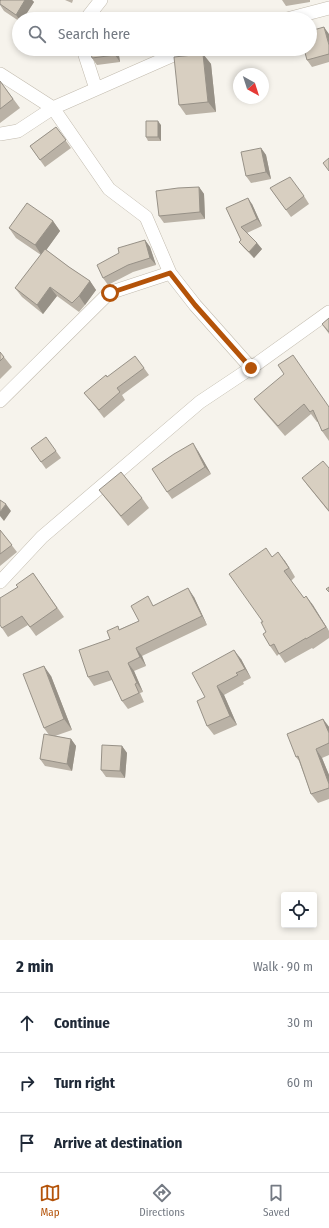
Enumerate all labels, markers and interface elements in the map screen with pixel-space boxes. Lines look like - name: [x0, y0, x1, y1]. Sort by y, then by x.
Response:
- search box: [12, 12, 317, 56]
- icon: search: [26, 23, 48, 45]
- text: Search here: [58, 25, 130, 43]
- north arrow: [233, 68, 269, 104]
- route start: [101, 284, 119, 302]
- route end: [242, 359, 260, 377]
- map controls: [281, 892, 317, 928]
- button: locate: [281, 892, 317, 928]
- text: 2 min: [16, 956, 54, 977]
- text: Walk · 90 m: [253, 959, 313, 974]
- icon: ahead: [16, 1012, 38, 1034]
- text: Continue: [54, 1014, 110, 1032]
- text: 30 m: [287, 1015, 313, 1030]
- icon: right: [16, 1072, 38, 1094]
- text: Turn right: [54, 1074, 115, 1092]
- text: 60 m: [287, 1075, 313, 1090]
- icon: arrive: [16, 1132, 38, 1154]
- text: Arrive at destination: [54, 1134, 182, 1152]
- tab: Map: [39, 1182, 61, 1219]
- tab: Directions: [139, 1182, 185, 1219]
- tab: Saved: [263, 1182, 290, 1219]

